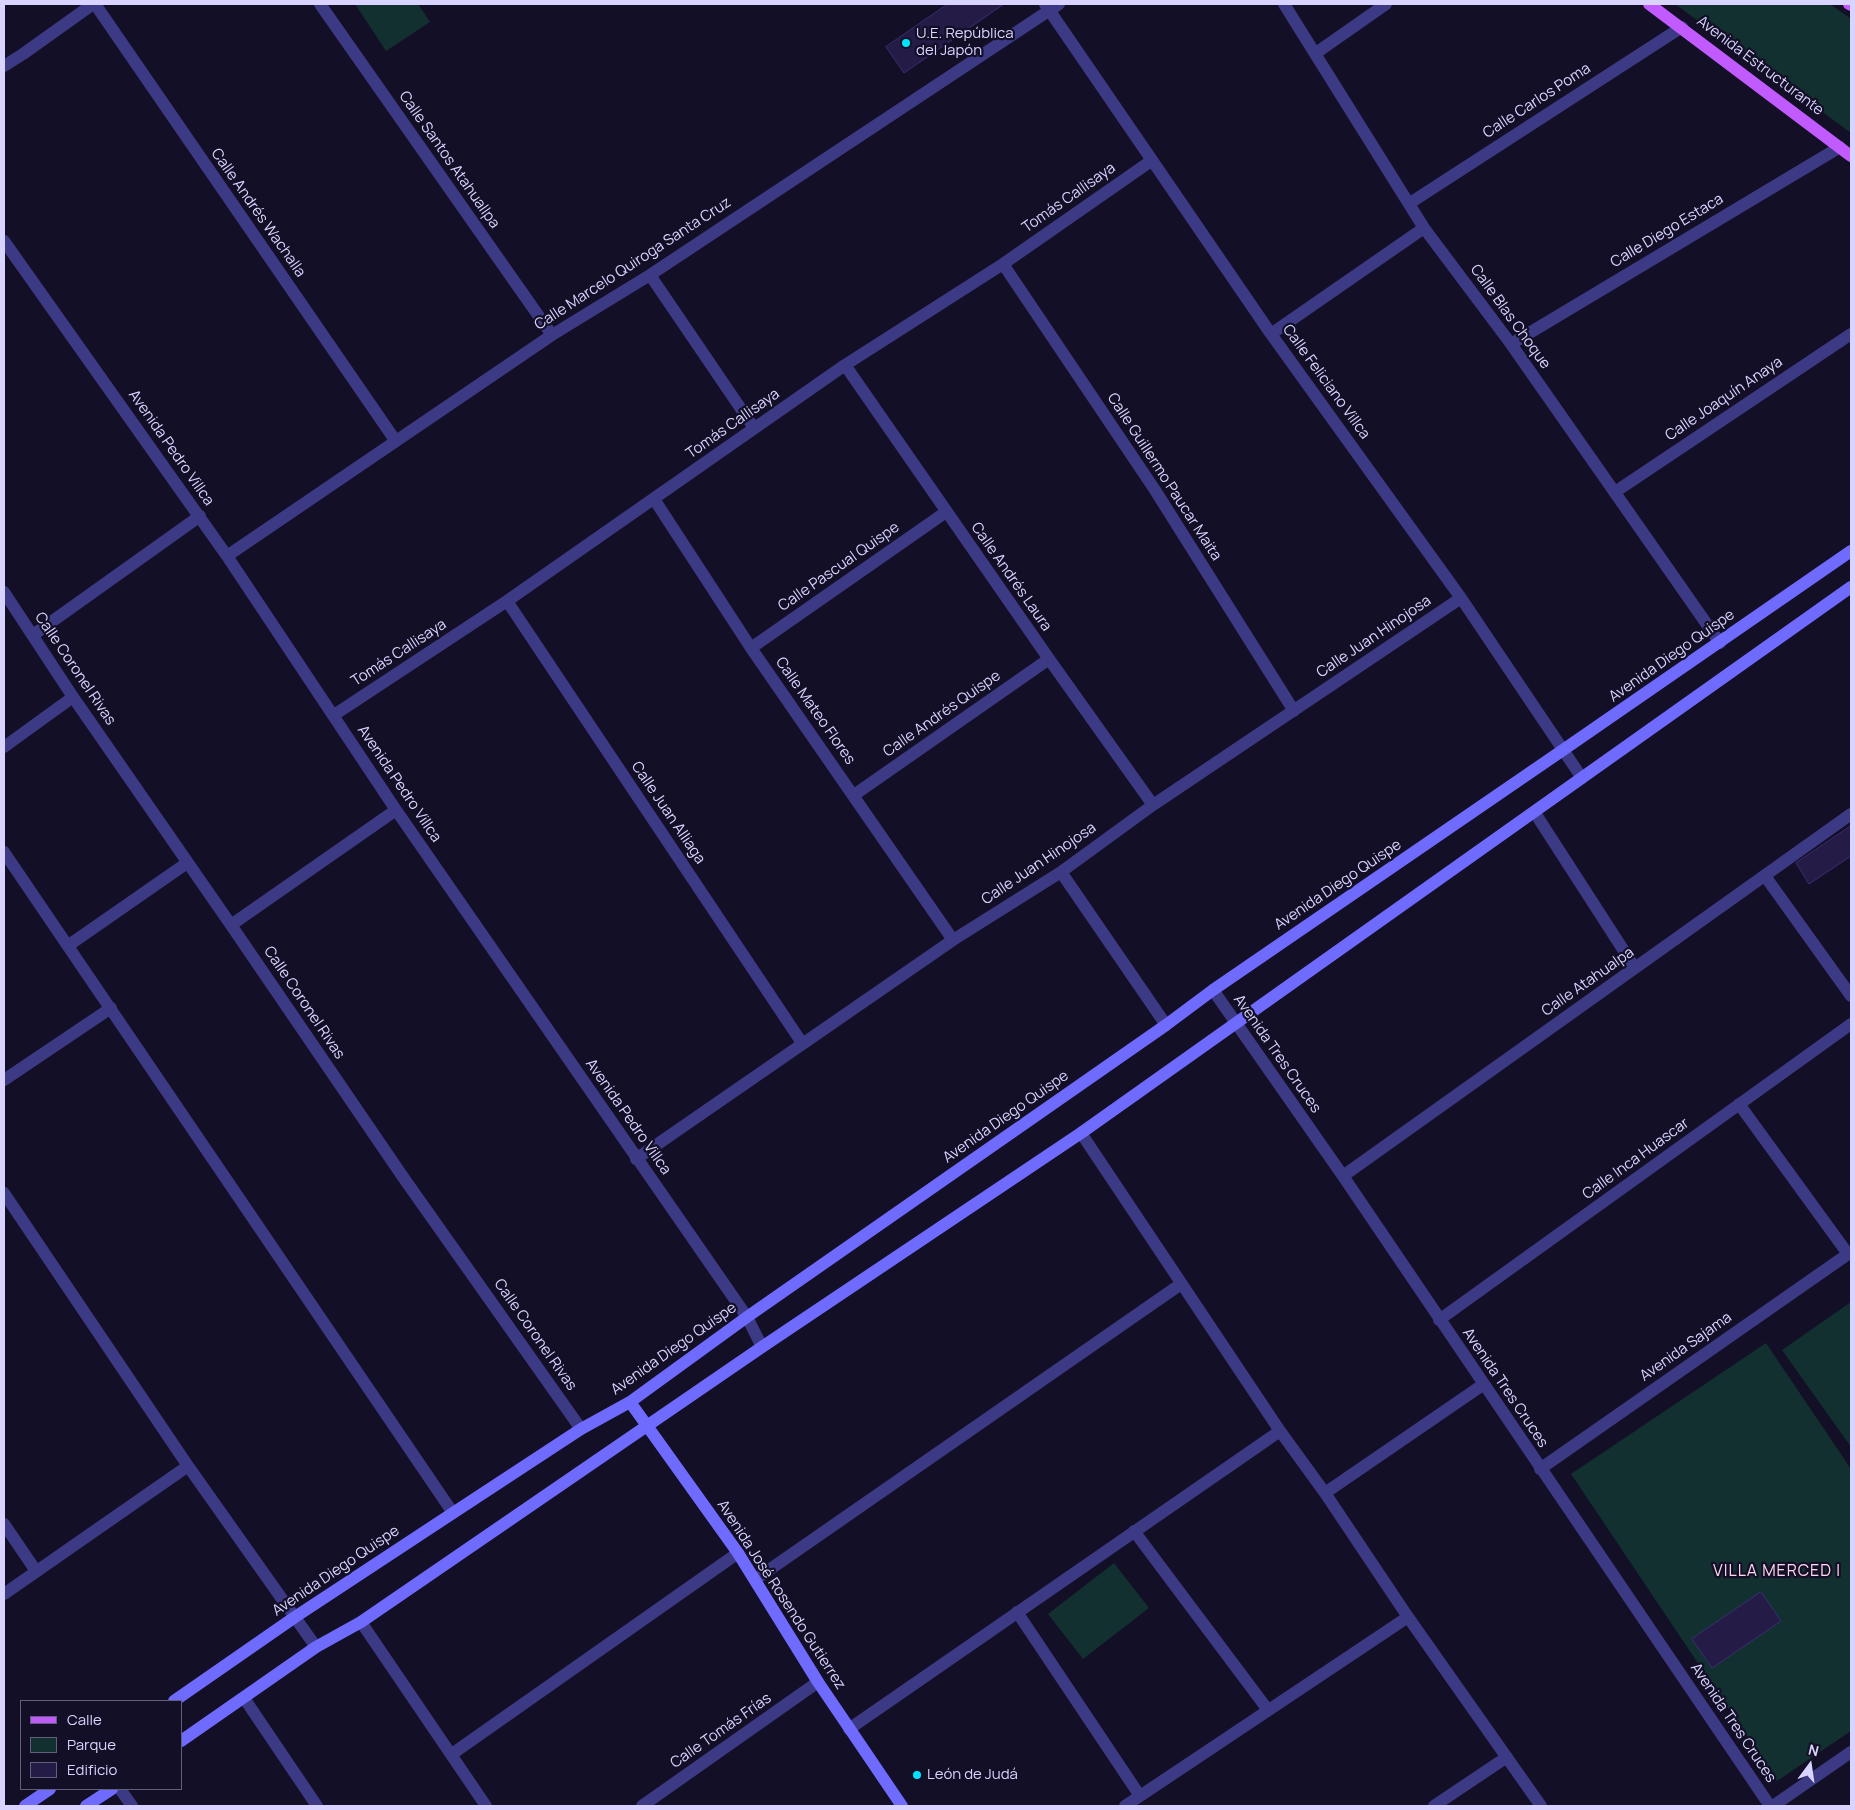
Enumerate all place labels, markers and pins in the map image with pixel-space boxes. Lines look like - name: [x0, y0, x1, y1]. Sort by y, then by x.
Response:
- place label: U.E. República del Japón: [916, 25, 1014, 60]
- marker: U.E. República del Japón: [900, 37, 912, 49]
- place label: León de Judá: [927, 1766, 1018, 1784]
- marker: León de Judá: [911, 1769, 923, 1781]

